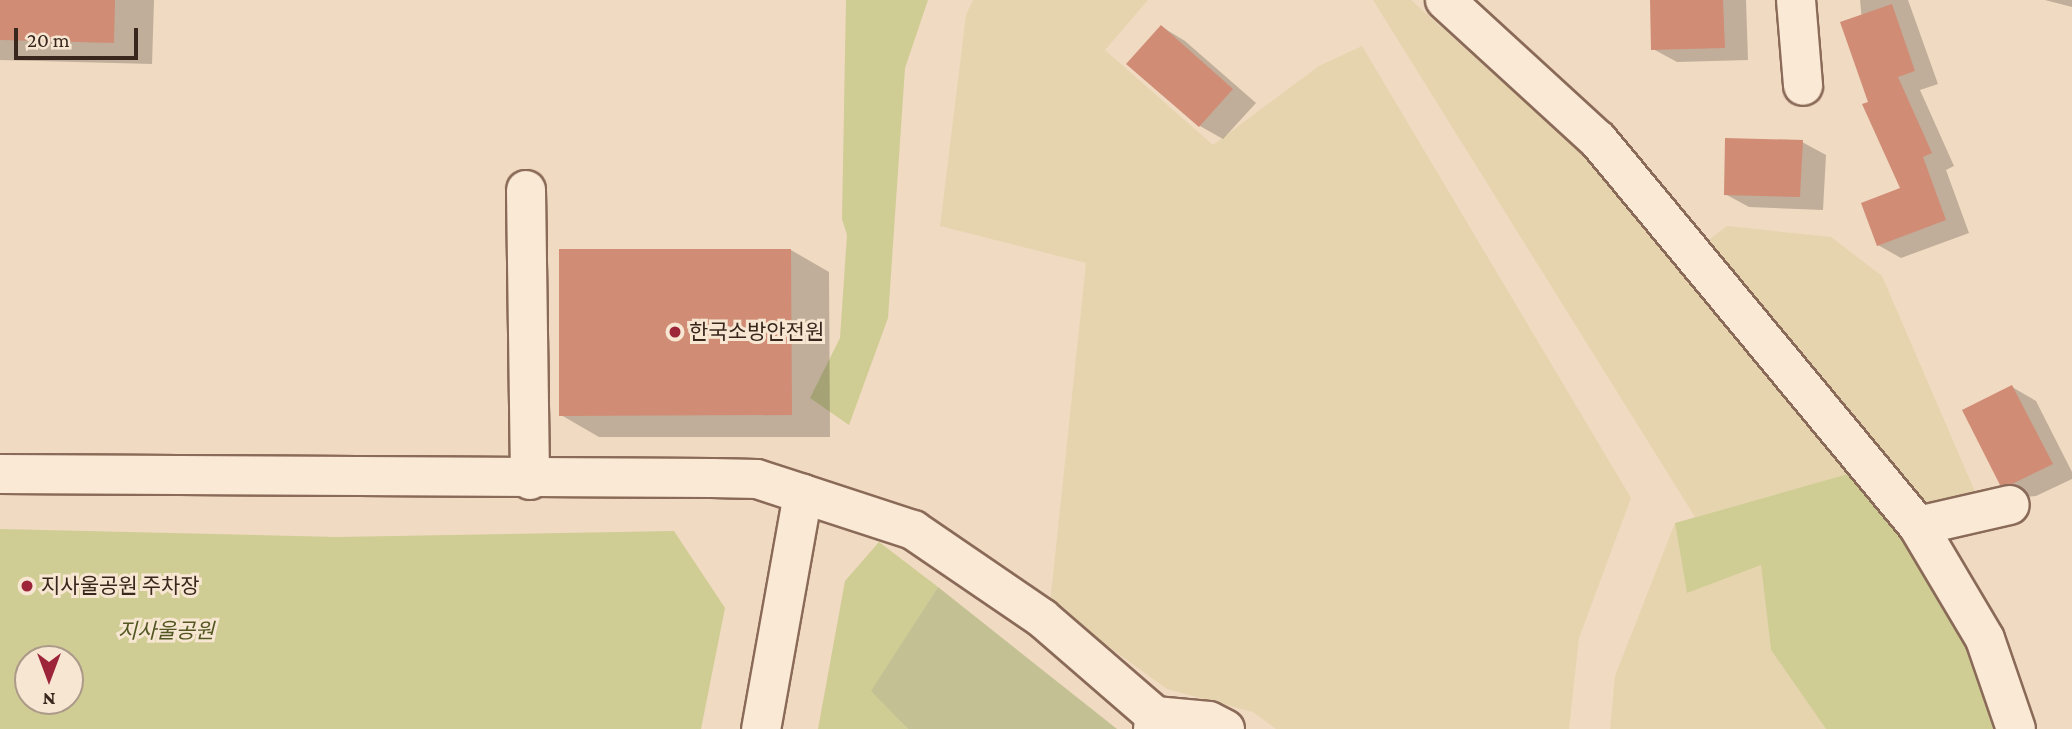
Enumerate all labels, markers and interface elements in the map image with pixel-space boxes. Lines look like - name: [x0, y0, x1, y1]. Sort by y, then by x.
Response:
- scale bar: [18, 14, 142, 58]
- text: 20 m: [27, 28, 70, 52]
- place label: 한국소방안전원: [689, 319, 824, 345]
- marker: 한국소방안전원: [667, 324, 683, 340]
- place label: 지사울공원 주차장: [41, 573, 199, 599]
- marker: 지사울공원 주차장: [19, 578, 35, 594]
- park label: 지사울공원: [118, 618, 214, 644]
- north arrow: [14, 645, 84, 715]
- text: N: [43, 689, 55, 710]

